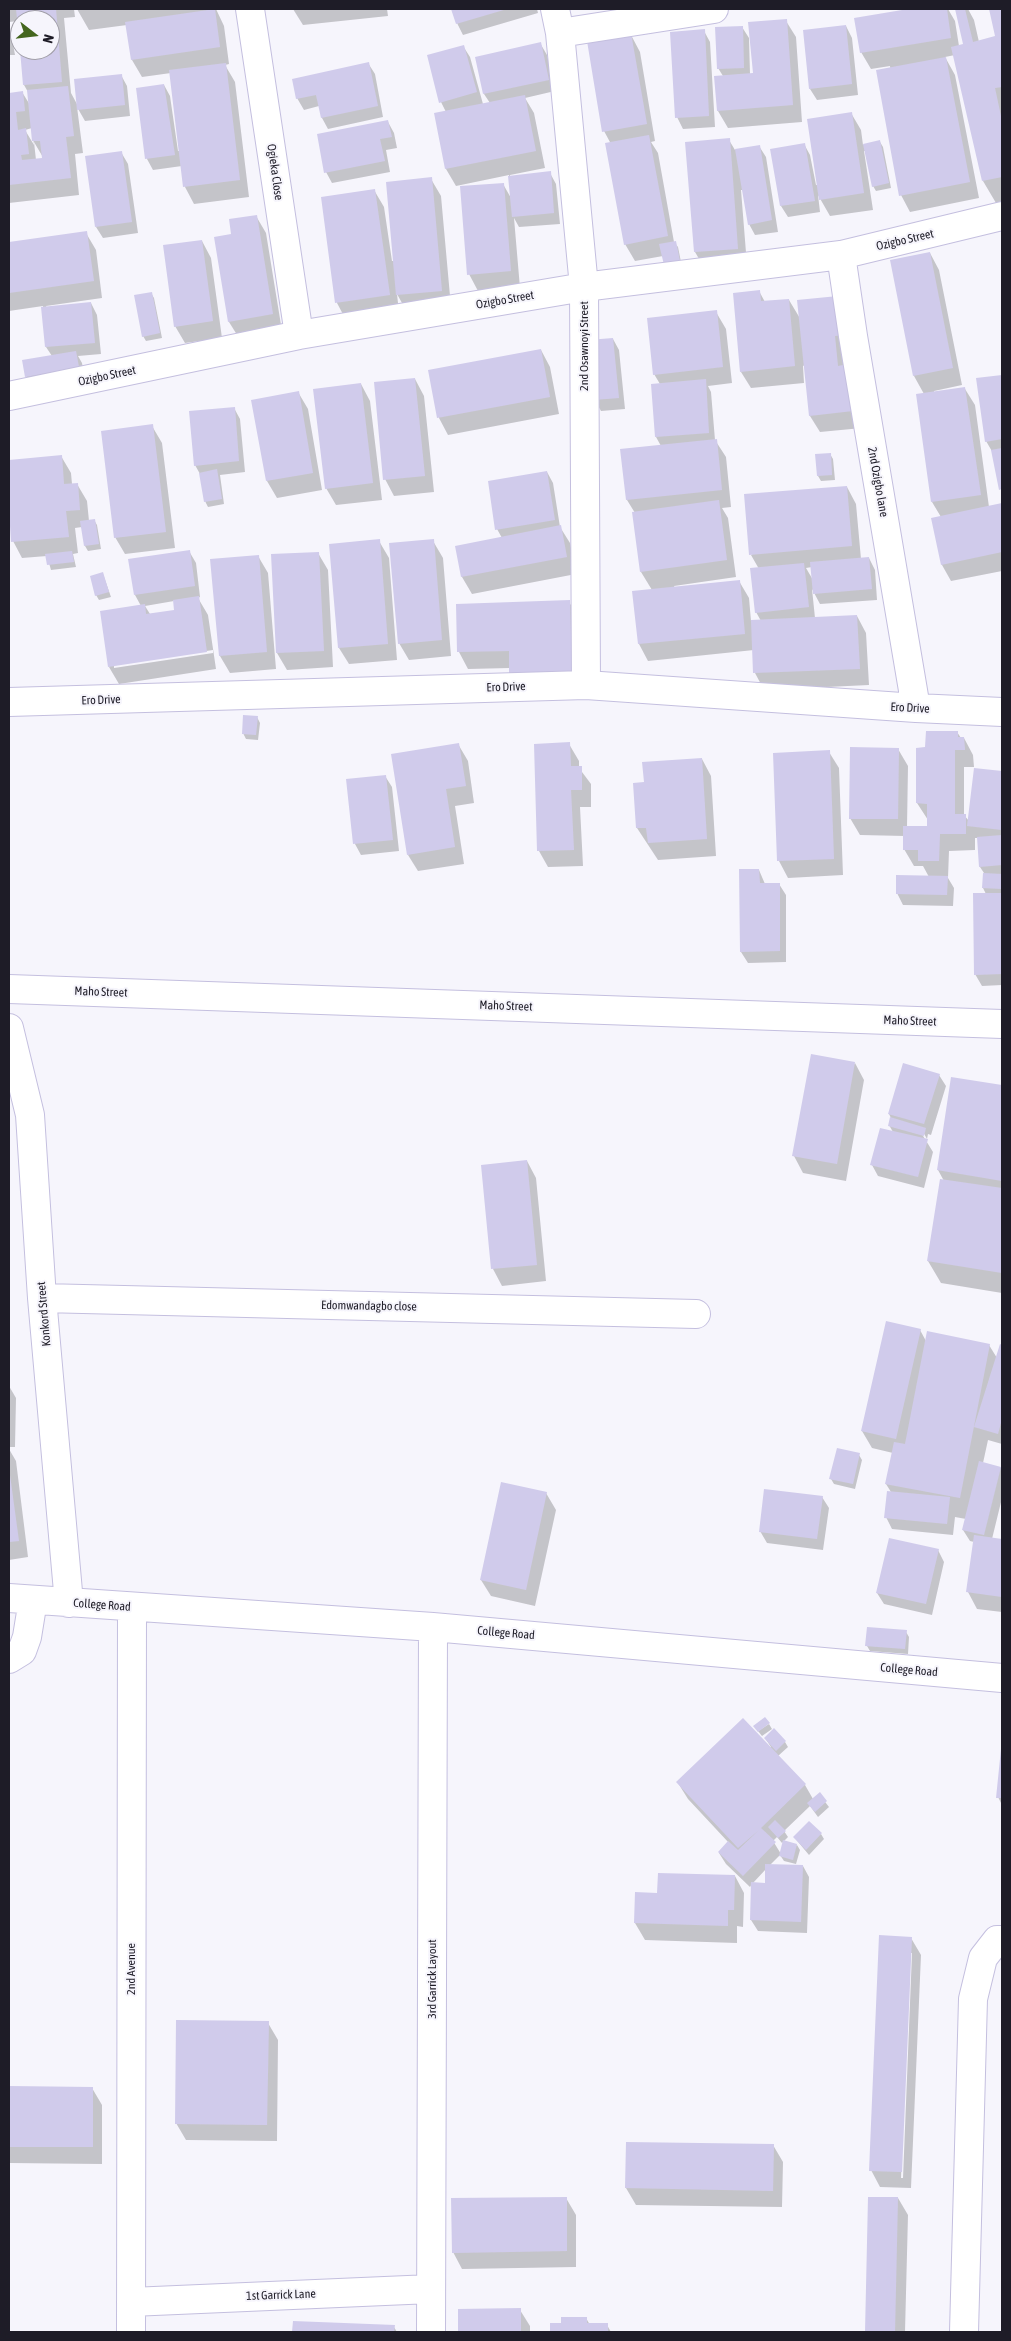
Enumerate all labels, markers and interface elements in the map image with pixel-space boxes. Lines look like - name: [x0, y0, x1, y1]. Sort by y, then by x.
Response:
- north arrow: [10, 10, 60, 60]
- text: N: [40, 33, 57, 45]
- street label: Ogieka Close: [264, 143, 286, 201]
- street label: Ozigbo Street: [875, 226, 935, 254]
- street label: Ozigbo Street: [475, 288, 535, 312]
- street label: 2nd Osawnoyi Street: [577, 301, 591, 391]
- street label: Ozigbo Street: [77, 363, 137, 389]
- street label: 2nd Ozigbo lane: [865, 446, 891, 518]
- street label: Ero Drive: [486, 679, 526, 695]
- street label: Ero Drive: [81, 692, 121, 708]
- street label: Ero Drive: [890, 700, 930, 716]
- street label: Maho Street: [74, 984, 128, 1000]
- street label: Maho Street: [479, 998, 533, 1014]
- street label: Maho Street: [883, 1013, 937, 1029]
- street label: Konkord Street: [34, 1281, 54, 1347]
- street label: Edomwandagbo close: [321, 1298, 417, 1314]
- street label: College Road: [73, 1596, 131, 1614]
- street label: College Road: [477, 1623, 535, 1643]
- street label: College Road: [880, 1660, 938, 1680]
- street label: 3rd Garrick Layout: [425, 1939, 439, 2019]
- street label: 2nd Avenue: [124, 1943, 138, 1995]
- street label: 1st Garrick Lane: [246, 2287, 316, 2303]

